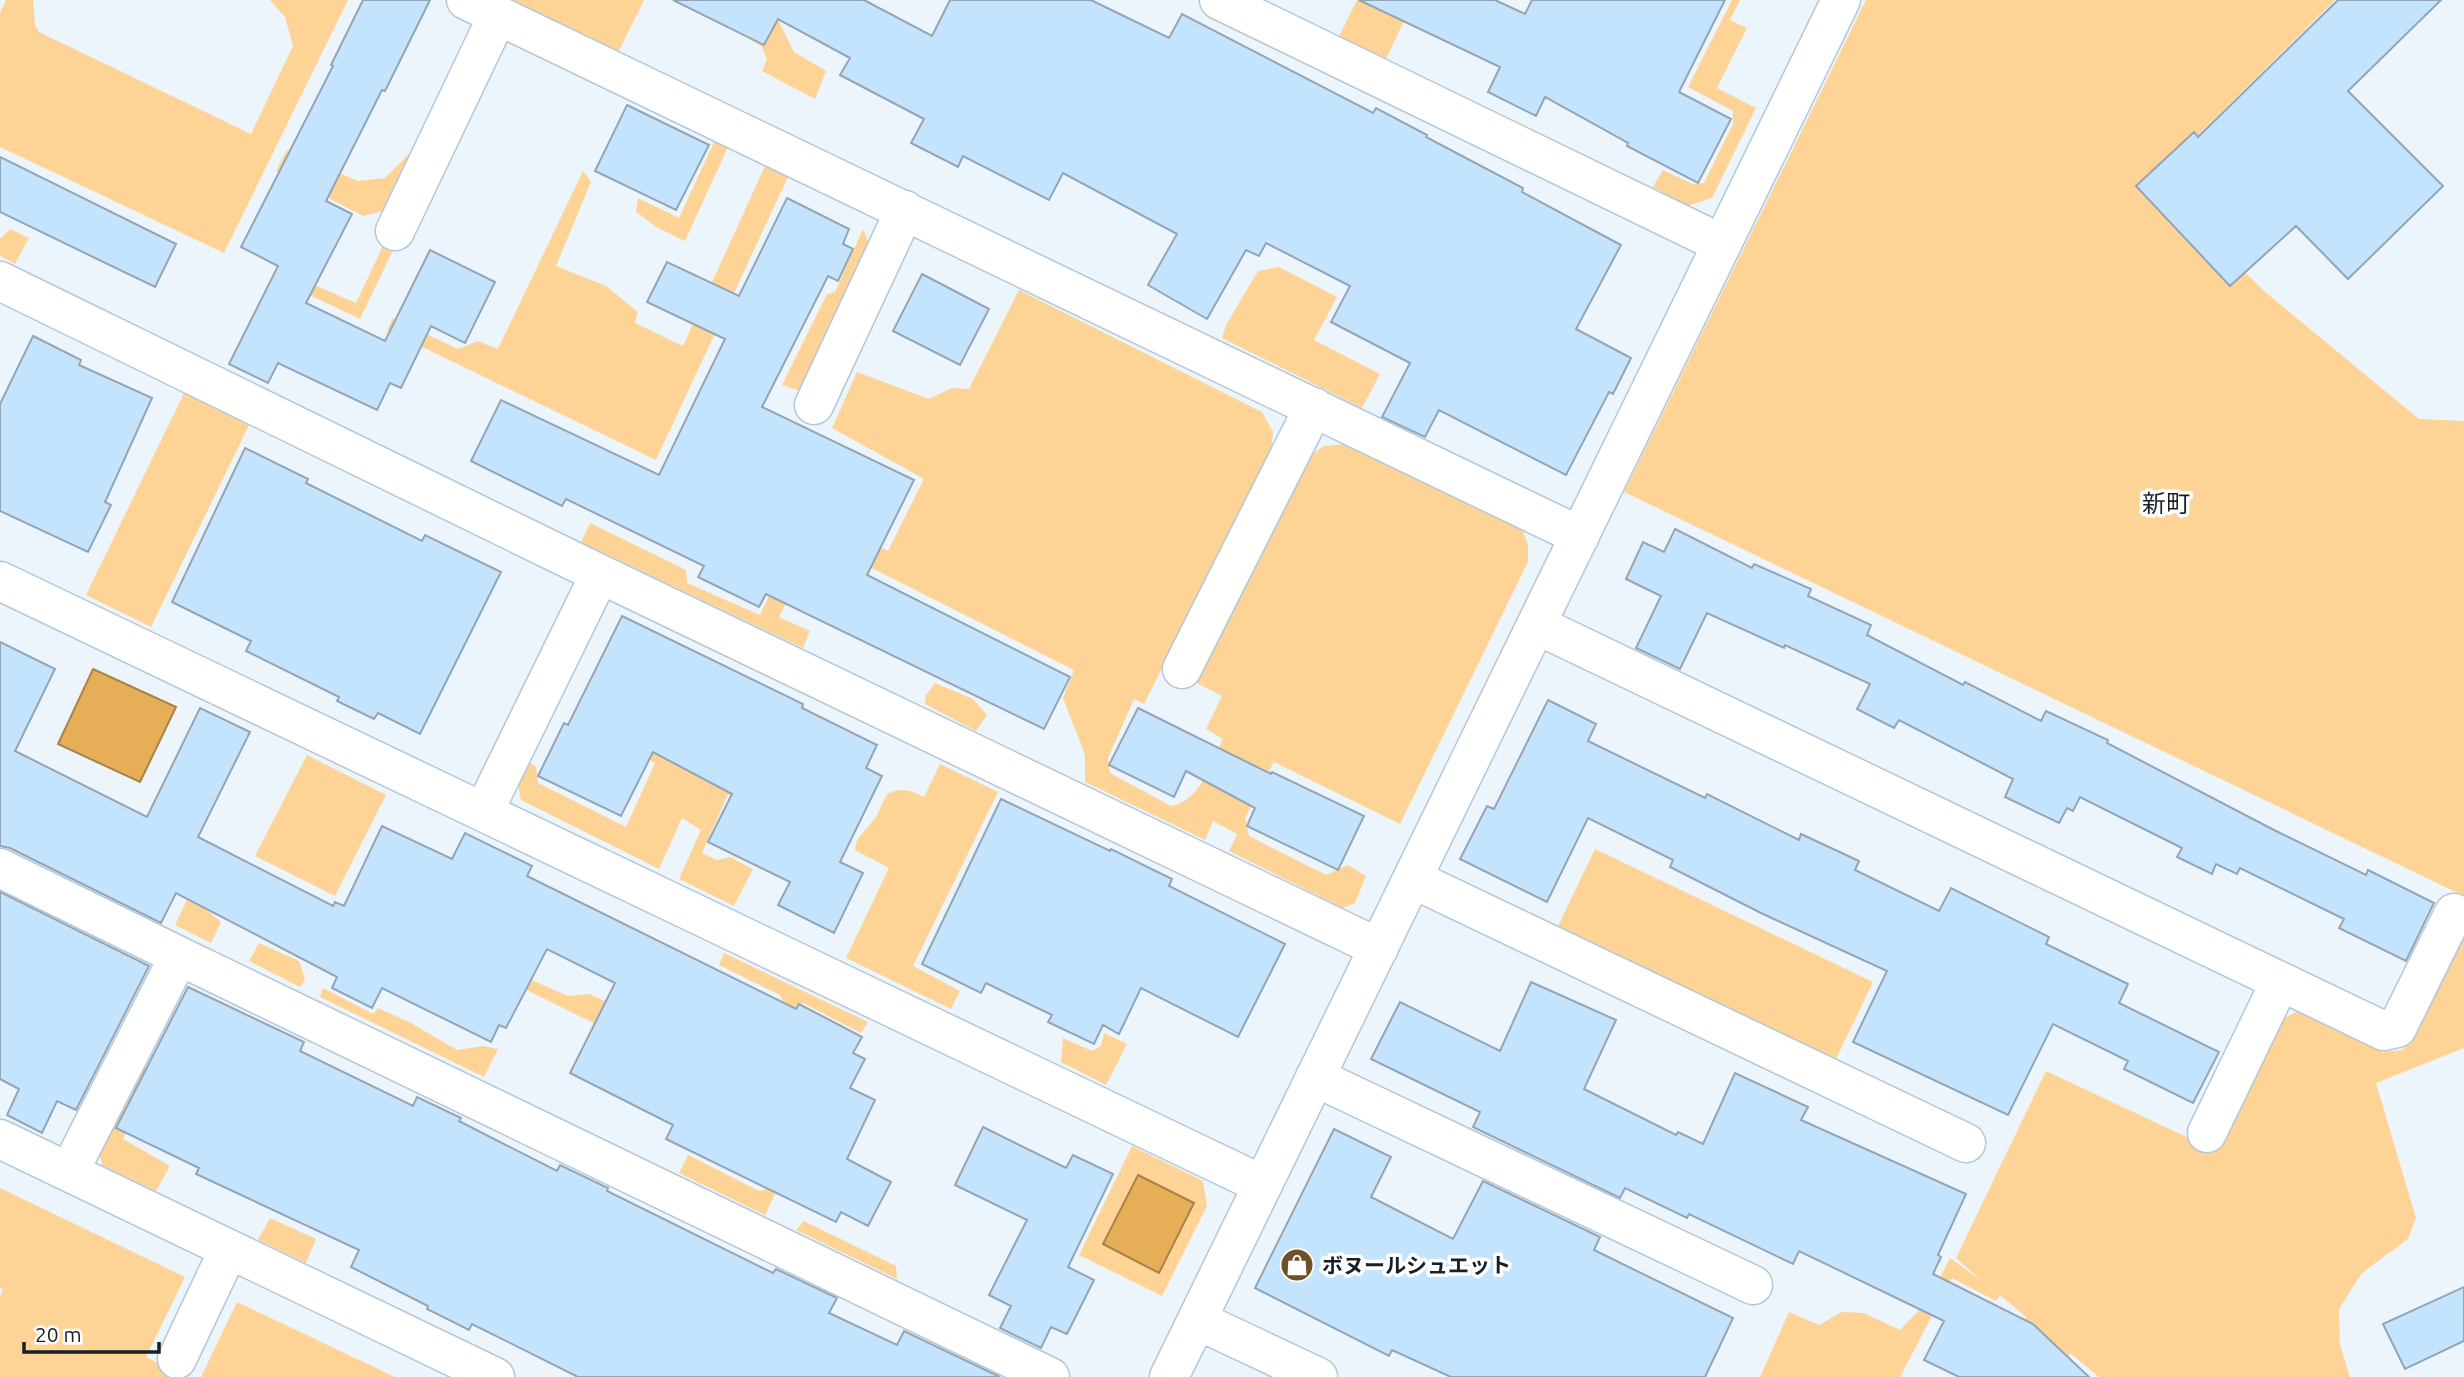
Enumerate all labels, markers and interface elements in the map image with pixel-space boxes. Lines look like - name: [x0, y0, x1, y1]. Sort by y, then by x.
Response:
- district label: 新町: [2142, 490, 2190, 517]
- shop icon: ボヌールシュエット: [1278, 1246, 1316, 1284]
- place label: ボヌールシュエット: [1322, 1253, 1511, 1277]
- scale bar: [24, 1310, 159, 1354]
- text: 20 m: [35, 1322, 82, 1346]

